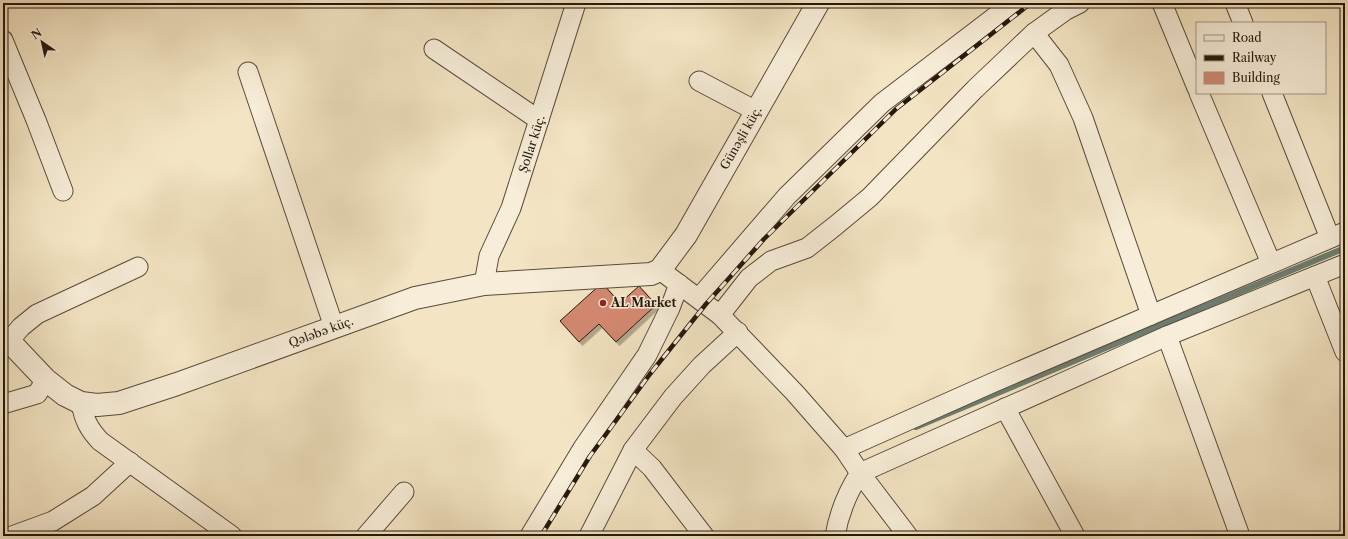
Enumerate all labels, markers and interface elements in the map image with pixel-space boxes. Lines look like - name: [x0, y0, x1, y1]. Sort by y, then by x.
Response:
- north arrow: [22, 22, 62, 62]
- legend: [1196, 22, 1326, 94]
- text: N: [29, 25, 45, 42]
- text: Road: [1232, 30, 1262, 45]
- text: Railway: [1232, 50, 1277, 65]
- text: Building: [1232, 70, 1280, 85]
- street label: Günəşli küç.: [716, 103, 765, 172]
- street label: Şollar küç.: [515, 113, 548, 175]
- place label: AL Market: [610, 295, 676, 310]
- marker: AL Market: [598, 298, 608, 308]
- street label: Qələbə küç.: [286, 313, 355, 350]

